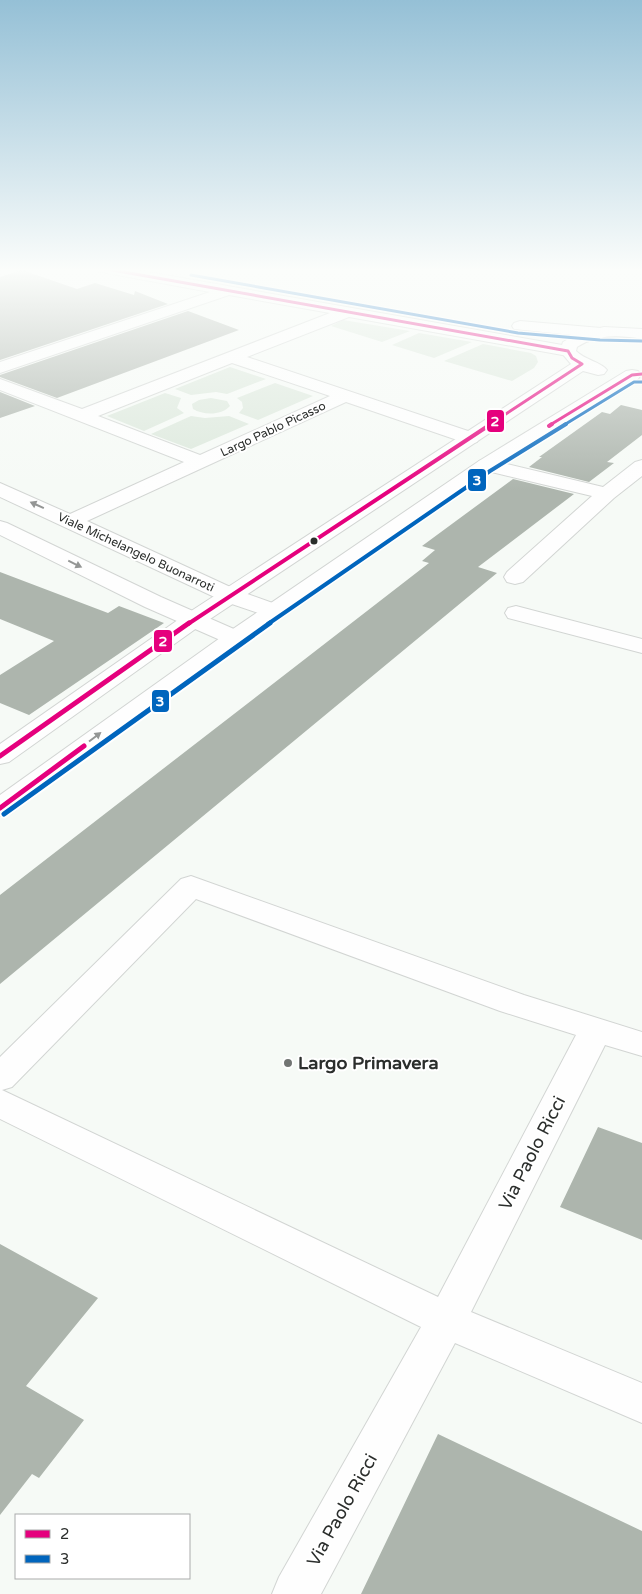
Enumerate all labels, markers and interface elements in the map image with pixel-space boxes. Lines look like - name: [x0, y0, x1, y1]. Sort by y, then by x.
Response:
- street label: Largo Pablo Picasso: [218, 398, 328, 460]
- line badge: 2: [486, 409, 505, 433]
- text: 2: [491, 413, 500, 430]
- line badge: 3: [467, 468, 487, 492]
- text: 3: [473, 472, 482, 489]
- one-way arrow: [30, 501, 44, 509]
- street label: Viale Michelangelo Buonarroti: [55, 509, 217, 595]
- unlabelled marker: [309, 536, 319, 546]
- one-way arrow: [68, 560, 82, 568]
- line badge: 2: [153, 629, 173, 653]
- text: 2: [159, 633, 168, 650]
- line badge: 3: [151, 689, 170, 713]
- text: 3: [156, 693, 165, 710]
- one-way arrow: [88, 732, 101, 743]
- place label: Largo Primavera: [298, 1052, 439, 1074]
- marker: Largo Primavera: [282, 1057, 294, 1069]
- street label: Via Paolo Ricci: [494, 1092, 570, 1214]
- street label: Via Paolo Ricci: [302, 1450, 382, 1570]
- legend: [15, 1514, 190, 1579]
- text: 2: [60, 1525, 69, 1543]
- text: 3: [60, 1550, 69, 1568]

